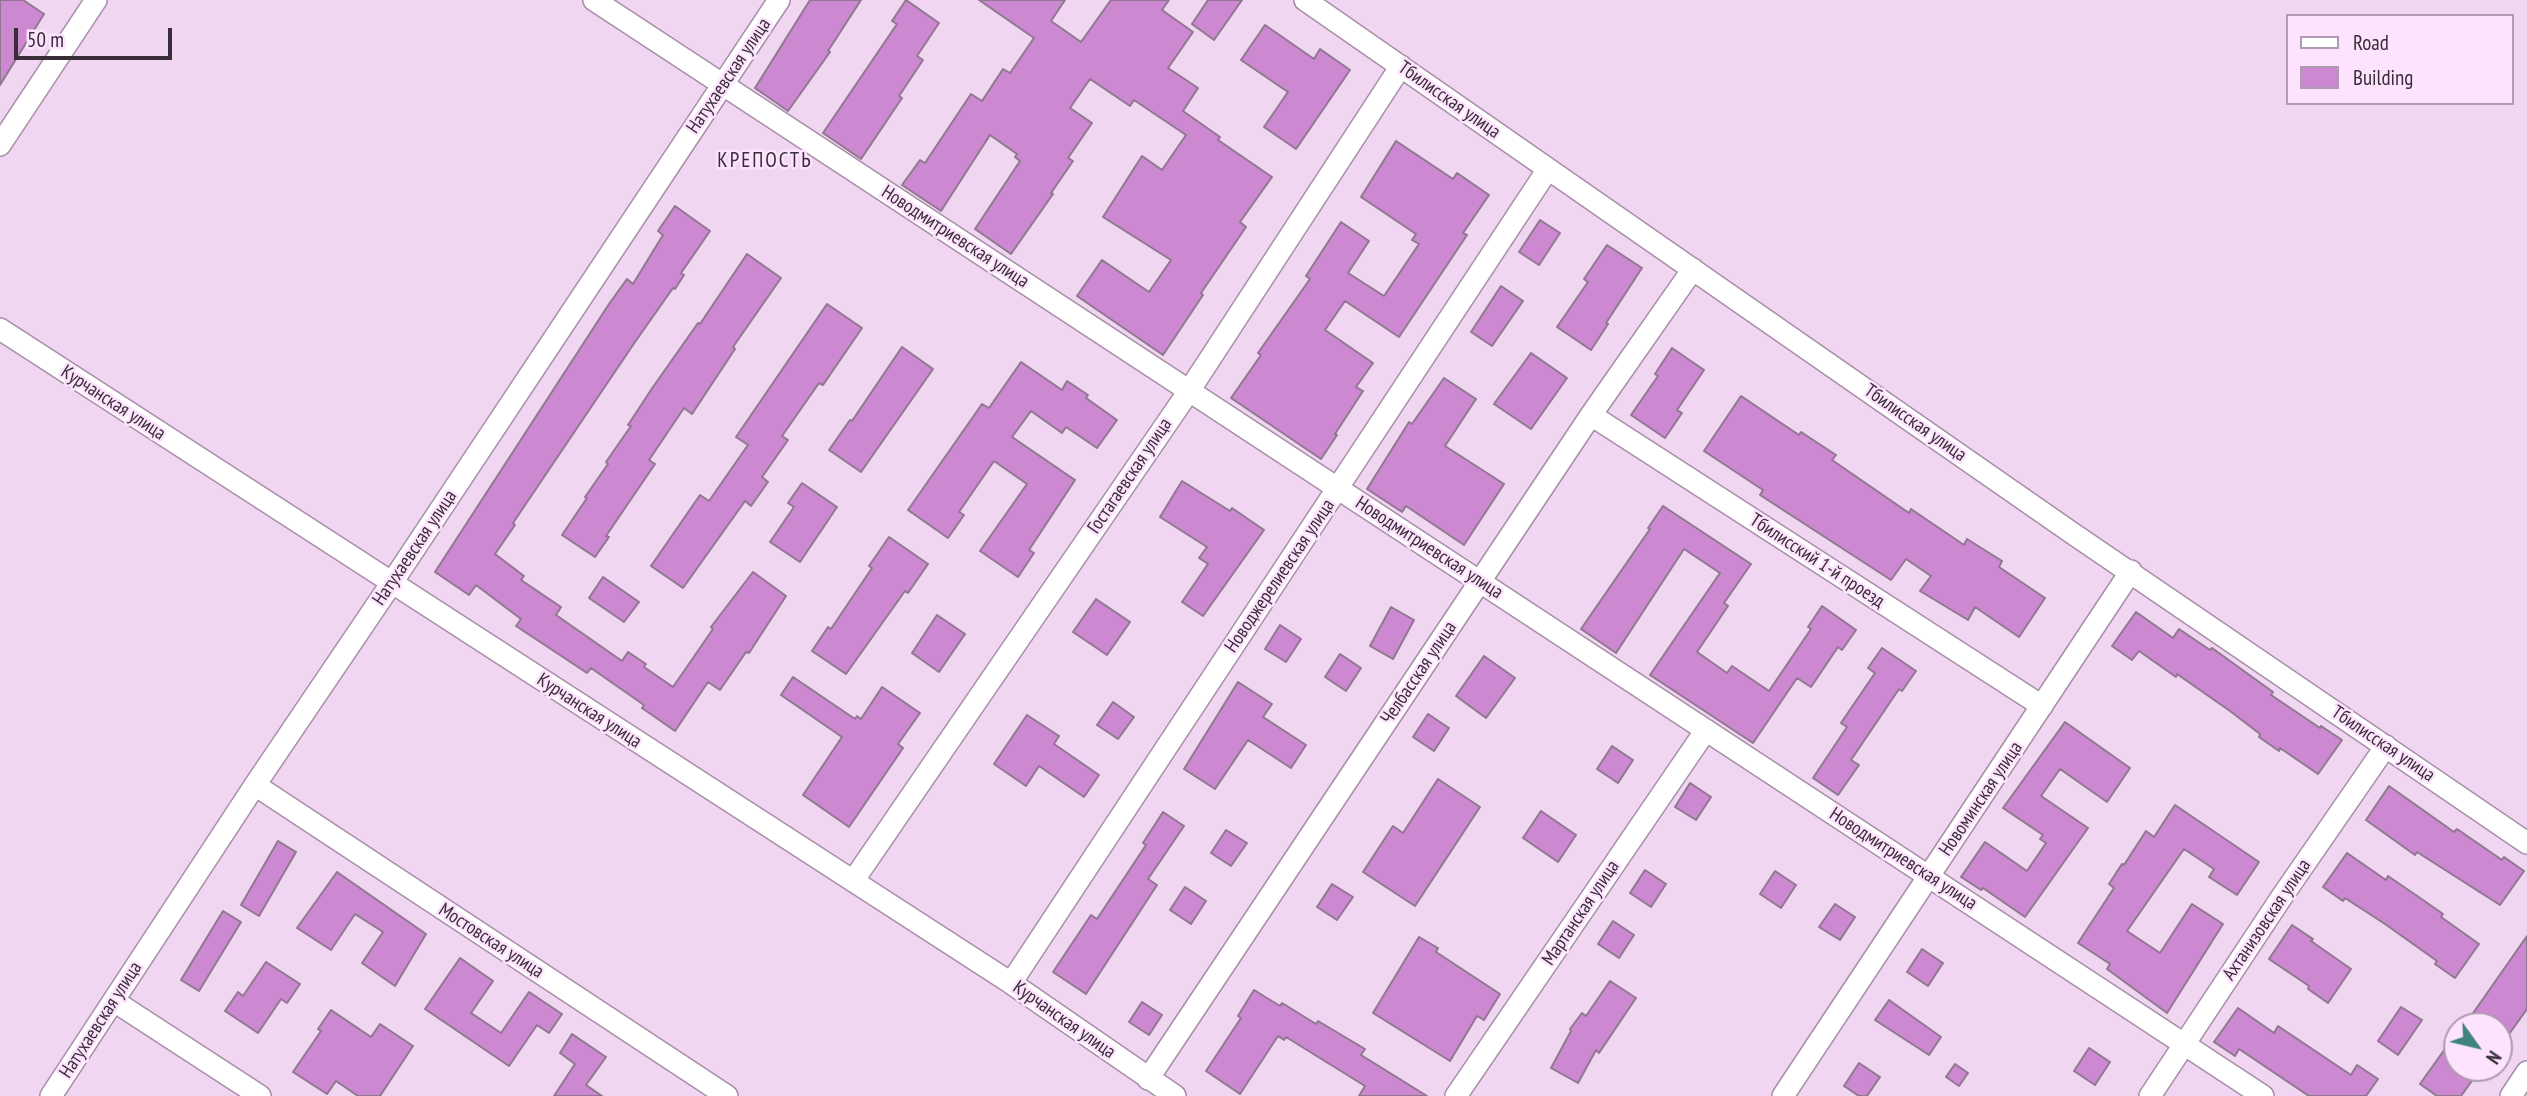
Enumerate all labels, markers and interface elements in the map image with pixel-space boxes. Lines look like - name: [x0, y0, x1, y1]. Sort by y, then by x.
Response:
- scale bar: [18, 14, 175, 58]
- street label: Натухаевская улица: [682, 14, 776, 138]
- legend: [2286, 14, 2513, 105]
- text: 50 m: [27, 26, 64, 53]
- text: Road: [2353, 29, 2389, 56]
- street label: Тбилисская улица: [1393, 56, 1505, 144]
- text: Building: [2353, 64, 2413, 91]
- district label: КРЕПОСТЬ: [718, 148, 812, 174]
- street label: Новодмитриевская улица: [877, 181, 1033, 293]
- street label: Курчанская улица: [56, 361, 170, 445]
- street label: Тбилисская улица: [1859, 379, 1971, 467]
- street label: Гостагаевская улица: [1083, 414, 1177, 538]
- street label: Натухаевская улица: [368, 486, 462, 610]
- street label: Новодмитриевская улица: [1351, 492, 1507, 604]
- street label: Новоджерелиевская улица: [1220, 495, 1340, 657]
- street label: Тбилисский 1-й проезд: [1745, 509, 1889, 613]
- street label: Челбасская улица: [1376, 617, 1462, 729]
- street label: Курчанская улица: [532, 669, 646, 753]
- street label: Тбилисская улица: [2327, 701, 2439, 787]
- street label: Новоминская улица: [1934, 738, 2028, 860]
- street label: Новодмитриевская улица: [1825, 803, 1981, 915]
- street label: Ахтанизовская улица: [2218, 855, 2316, 985]
- street label: Мартанская улица: [1538, 856, 1624, 970]
- street label: Мостовская улица: [434, 899, 548, 983]
- street label: Натухаевская улица: [55, 958, 147, 1082]
- street label: Курчанская улица: [1008, 976, 1120, 1064]
- north arrow: [2443, 1012, 2513, 1082]
- text: N: [2481, 1047, 2507, 1069]

